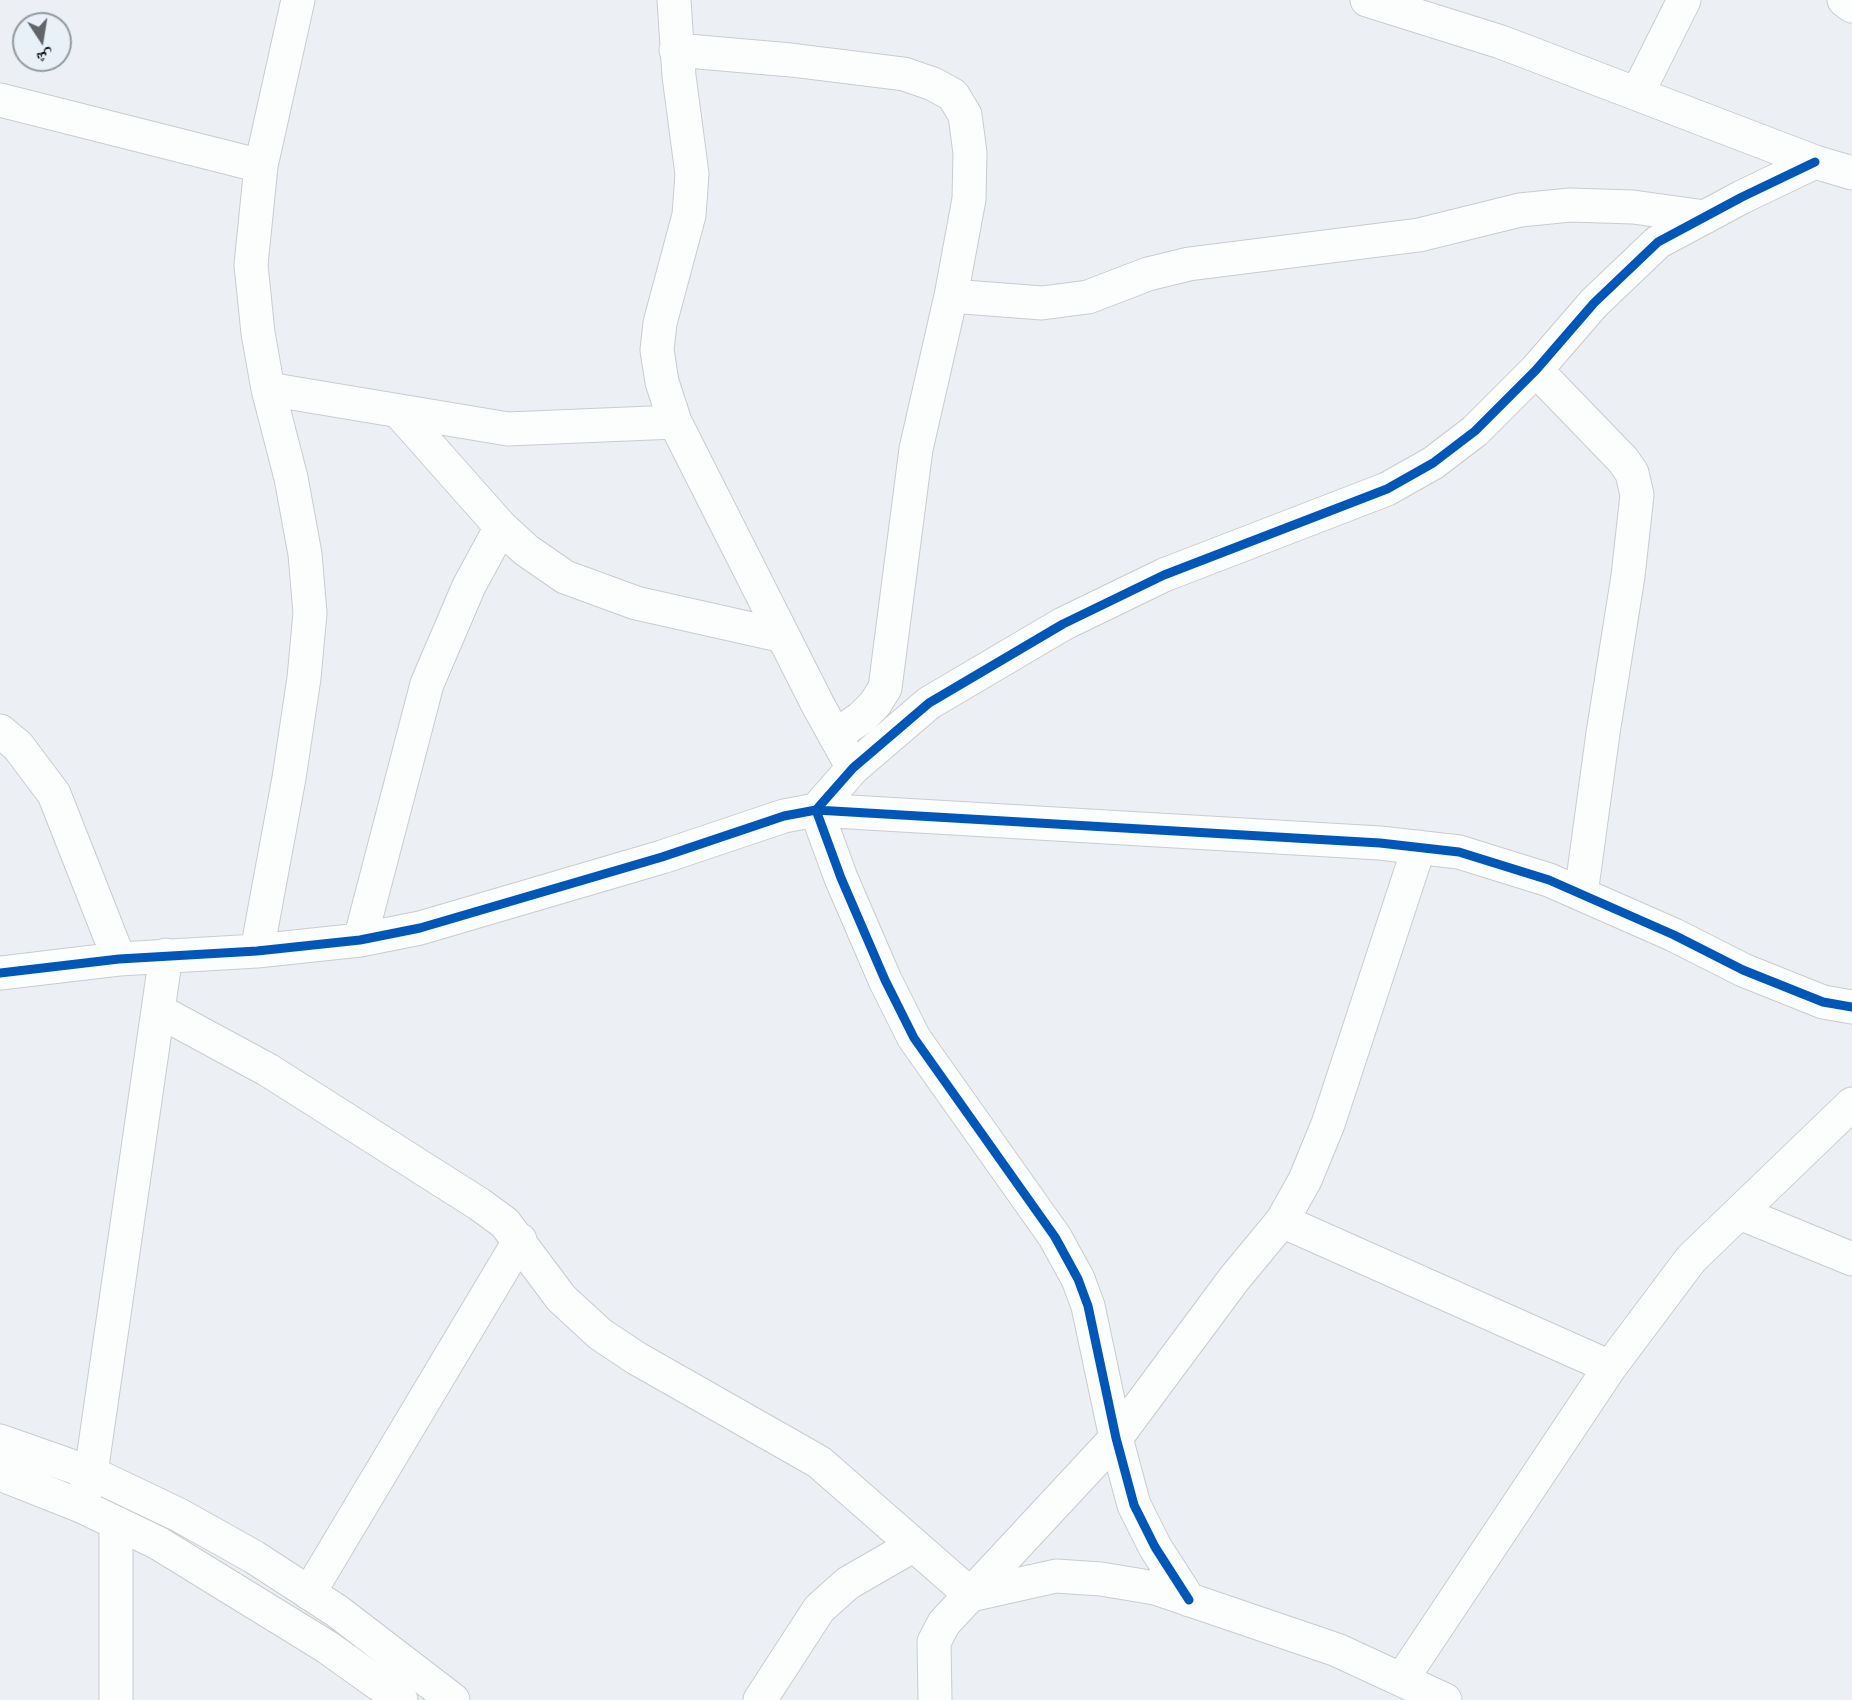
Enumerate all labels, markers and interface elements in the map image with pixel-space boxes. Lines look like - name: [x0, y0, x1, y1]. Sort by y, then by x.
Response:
- north arrow: [12, 12, 72, 72]
- text: ش: [35, 45, 56, 70]

